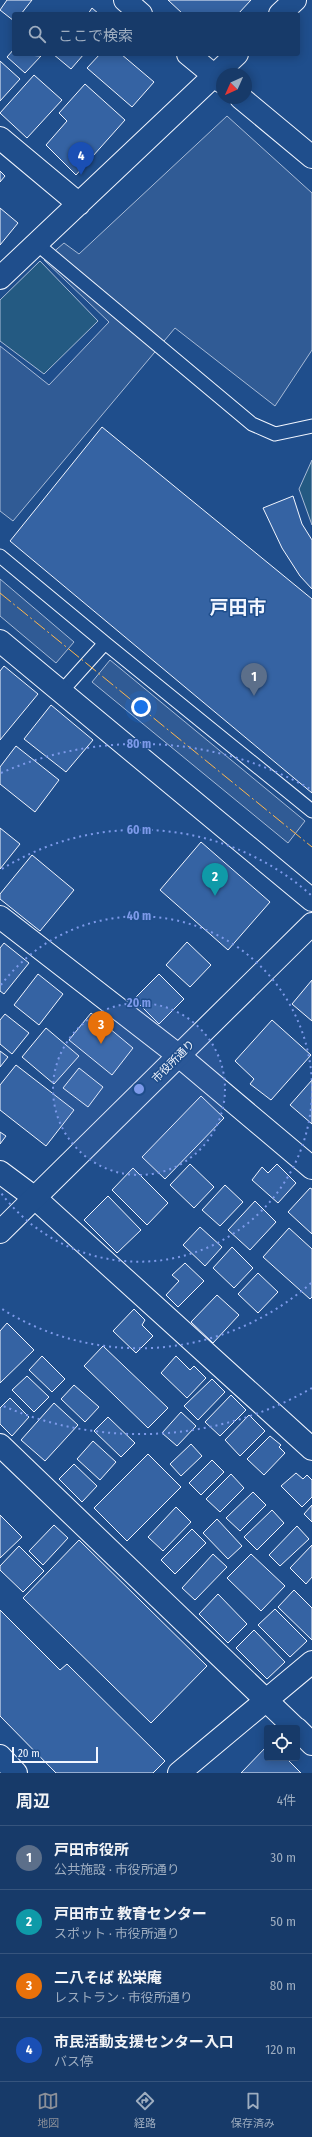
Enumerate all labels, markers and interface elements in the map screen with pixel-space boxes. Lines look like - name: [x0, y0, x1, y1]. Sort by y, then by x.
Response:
- search box: [12, 12, 300, 56]
- icon: search: [26, 23, 48, 45]
- text: ここで検索: [58, 27, 133, 45]
- north arrow: [216, 68, 252, 104]
- pin: 4: [68, 142, 94, 175]
- district label: 戸田市: [209, 596, 267, 619]
- pin: 1: [241, 663, 267, 696]
- your location: [131, 697, 151, 717]
- text: 80 m: [127, 737, 151, 751]
- text: 60 m: [127, 823, 151, 837]
- pin: 2: [202, 863, 228, 896]
- text: 40 m: [127, 909, 151, 923]
- text: 20 m: [126, 996, 151, 1010]
- pin: 3: [88, 1011, 114, 1044]
- street label: 市役所通り: [149, 1037, 197, 1085]
- centre of rings: [132, 1082, 146, 1096]
- map controls: [264, 1725, 300, 1761]
- button: locate: [264, 1725, 300, 1761]
- scale bar: [12, 1745, 98, 1764]
- text: 20 m: [18, 1747, 40, 1760]
- text: 周辺: [16, 1791, 50, 1812]
- text: 4件: [277, 1793, 296, 1808]
- text: 戸田市役所: [54, 1841, 129, 1859]
- text: 1: [26, 1850, 32, 1865]
- text: 30 m: [270, 1850, 296, 1865]
- text: 公共施設 · 市役所通り: [54, 1862, 180, 1877]
- text: 戸田市立 教育センター: [54, 1905, 207, 1923]
- text: 2: [26, 1914, 32, 1929]
- text: 50 m: [270, 1914, 296, 1929]
- text: スポット · 市役所通り: [54, 1926, 180, 1941]
- text: 二八そば 松栄庵: [54, 1969, 162, 1987]
- text: 3: [26, 1978, 32, 1993]
- text: 80 m: [270, 1978, 296, 1993]
- text: レストラン · 市役所通り: [54, 1990, 193, 2005]
- text: 市民活動支援センター入口: [54, 2033, 234, 2051]
- text: 4: [26, 2042, 32, 2057]
- text: 120 m: [265, 2042, 296, 2057]
- text: バス停: [54, 2054, 93, 2069]
- tab: 地図: [37, 2090, 59, 2130]
- tab: 経路: [134, 2090, 156, 2130]
- tab: 保存済み: [231, 2090, 275, 2130]

